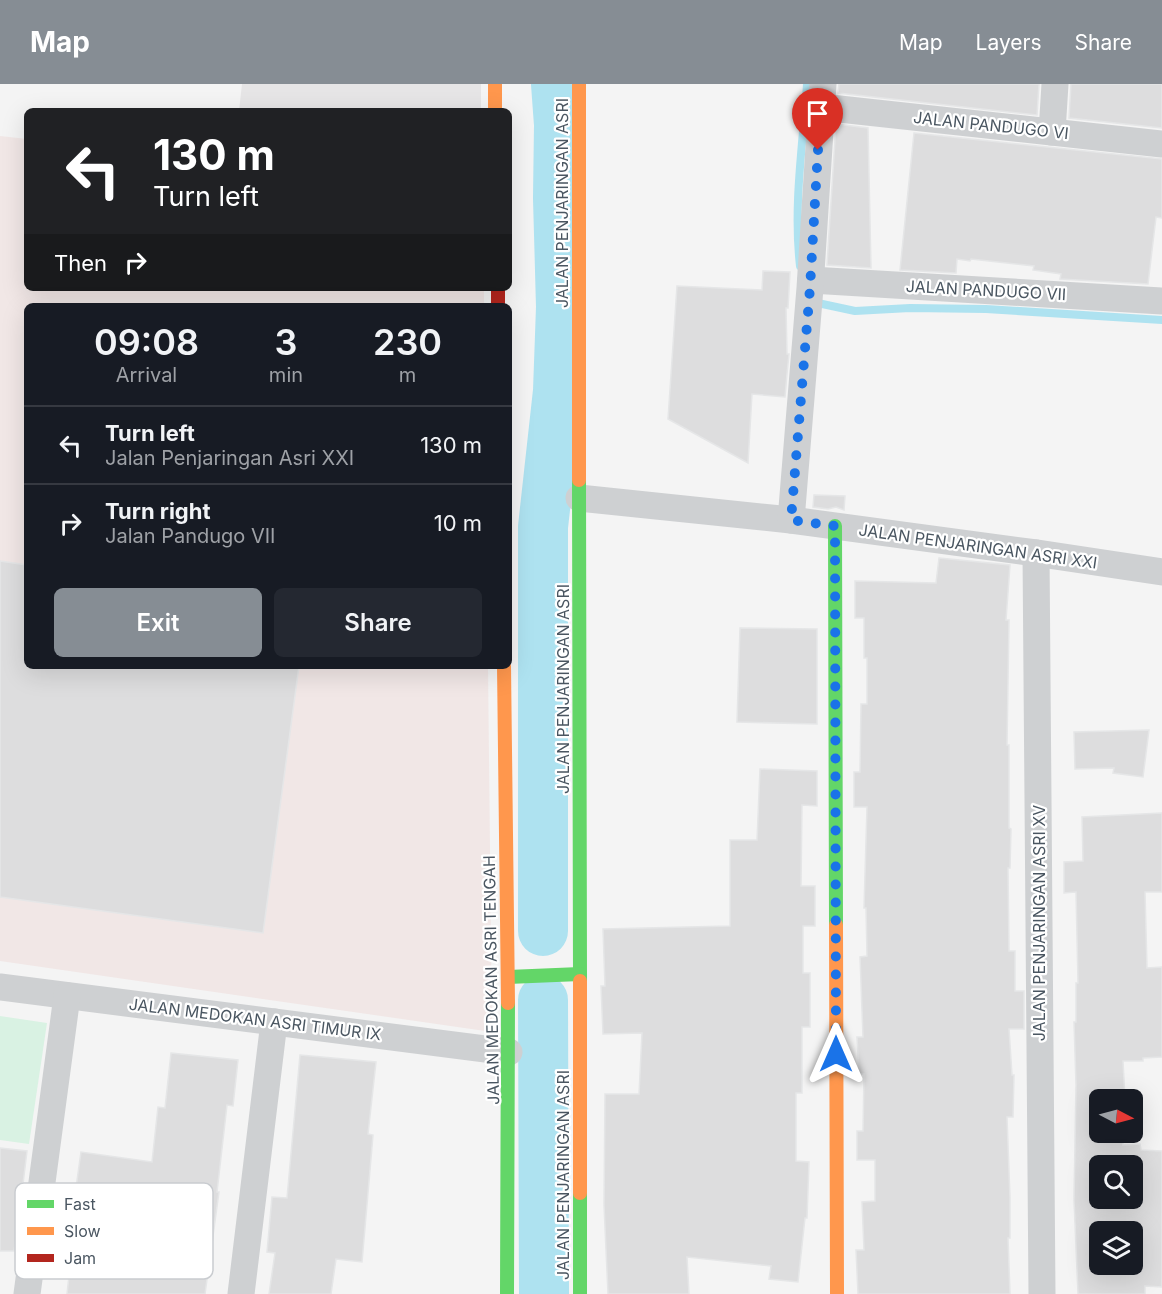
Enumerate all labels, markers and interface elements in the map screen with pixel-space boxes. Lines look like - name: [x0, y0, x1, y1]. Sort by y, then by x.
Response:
- text: Map: [30, 25, 90, 59]
- text: Map: [899, 30, 943, 55]
- text: Layers: [976, 30, 1042, 55]
- text: Share: [1075, 30, 1132, 55]
- pin: [792, 88, 843, 150]
- icon: arrive: [801, 97, 834, 130]
- street label: JALAN PENJARINGAN ASRI: [552, 98, 572, 308]
- street label: JALAN PANDUGO VI: [912, 107, 1070, 143]
- text: 130 m: [153, 129, 275, 180]
- icon: left: [54, 132, 132, 210]
- text: Turn left: [153, 180, 259, 213]
- icon: right: [119, 246, 152, 279]
- text: Then: [54, 250, 107, 276]
- street label: JALAN PANDUGO VII: [905, 276, 1067, 304]
- text: 09:08: [94, 320, 199, 364]
- text: 3: [275, 320, 297, 364]
- text: 230: [373, 320, 442, 364]
- text: Arrival: [116, 363, 177, 387]
- text: min: [269, 363, 303, 387]
- text: m: [399, 363, 416, 387]
- text: Turn left: [105, 420, 195, 446]
- icon: left: [54, 429, 87, 462]
- text: 130 m: [420, 432, 482, 458]
- text: Jalan Penjaringan Asri XXI: [105, 446, 354, 470]
- text: Turn right: [105, 498, 211, 524]
- icon: right: [54, 507, 87, 540]
- text: 10 m: [434, 510, 482, 536]
- street label: JALAN PENJARINGAN ASRI XXI: [857, 519, 1099, 573]
- text: Jalan Pandugo VII: [105, 524, 275, 548]
- street label: JALAN PENJARINGAN ASRI: [553, 584, 573, 794]
- button: Exit: [54, 588, 262, 657]
- button: Share: [274, 588, 482, 657]
- street label: JALAN PENJARINGAN ASRI XV: [1029, 805, 1049, 1041]
- street label: JALAN MEDOKAN ASRI TENGAH: [479, 855, 503, 1105]
- street label: JALAN MEDOKAN ASRI TIMUR IX: [128, 994, 382, 1044]
- position arrow: [804, 1022, 868, 1086]
- street label: JALAN PENJARINGAN ASRI: [553, 1070, 573, 1280]
- north arrow: [1089, 1089, 1143, 1143]
- map controls: [1089, 1089, 1143, 1275]
- button: search: [1089, 1155, 1143, 1209]
- legend: [15, 1183, 213, 1279]
- text: Fast: [64, 1194, 96, 1214]
- text: Slow: [64, 1221, 101, 1241]
- button: layers: [1089, 1221, 1143, 1275]
- text: Jam: [64, 1248, 96, 1268]

